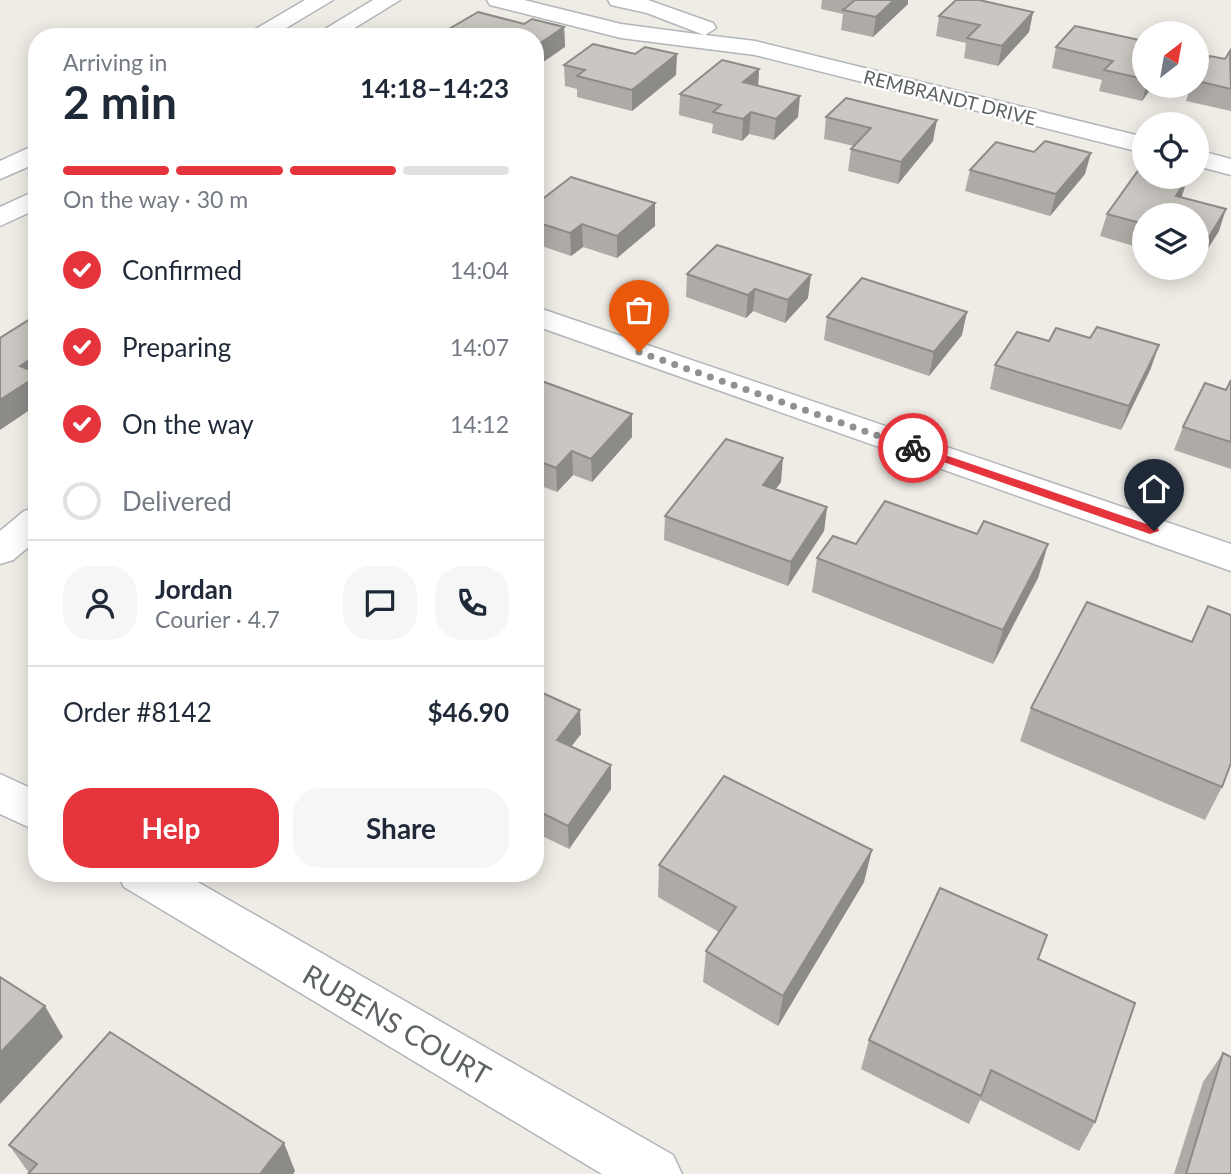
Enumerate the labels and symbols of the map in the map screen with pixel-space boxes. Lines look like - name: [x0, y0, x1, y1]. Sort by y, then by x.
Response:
- north arrow: [1132, 21, 1209, 98]
- street label: REMBRANDT DRIVE: [861, 64, 1039, 130]
- pin: [609, 280, 669, 352]
- courier: [878, 413, 948, 483]
- pin: [1124, 459, 1184, 531]
- street label: RUBENS COURT: [297, 957, 497, 1092]

